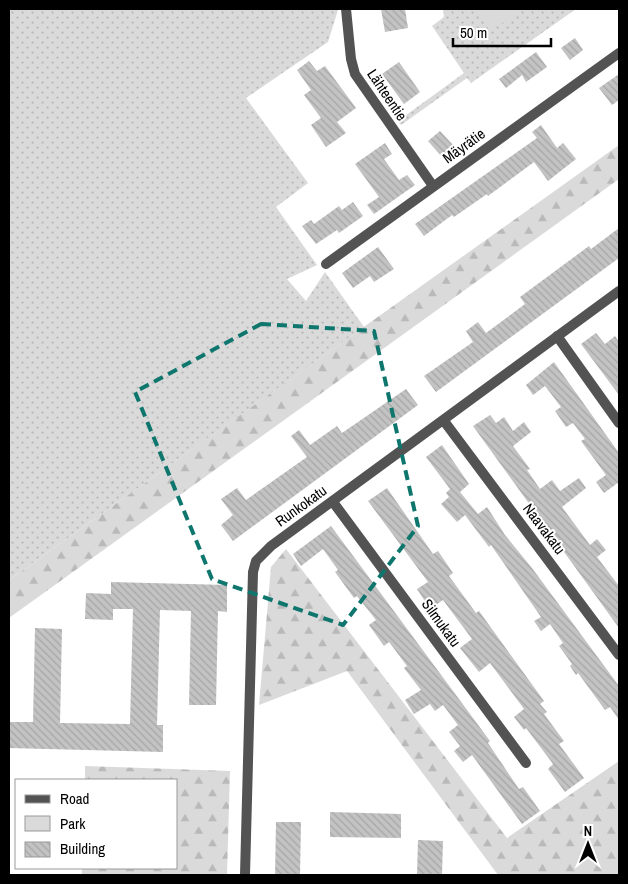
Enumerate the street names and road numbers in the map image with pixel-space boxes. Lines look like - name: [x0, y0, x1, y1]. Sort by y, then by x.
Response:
- street label: Lähteentie: [362, 65, 412, 125]
- street label: Mäyrätie: [438, 123, 489, 168]
- street label: Runkokatu: [271, 480, 331, 531]
- street label: Naavakatu: [518, 499, 570, 559]
- street label: Silmukatu: [417, 594, 466, 651]

